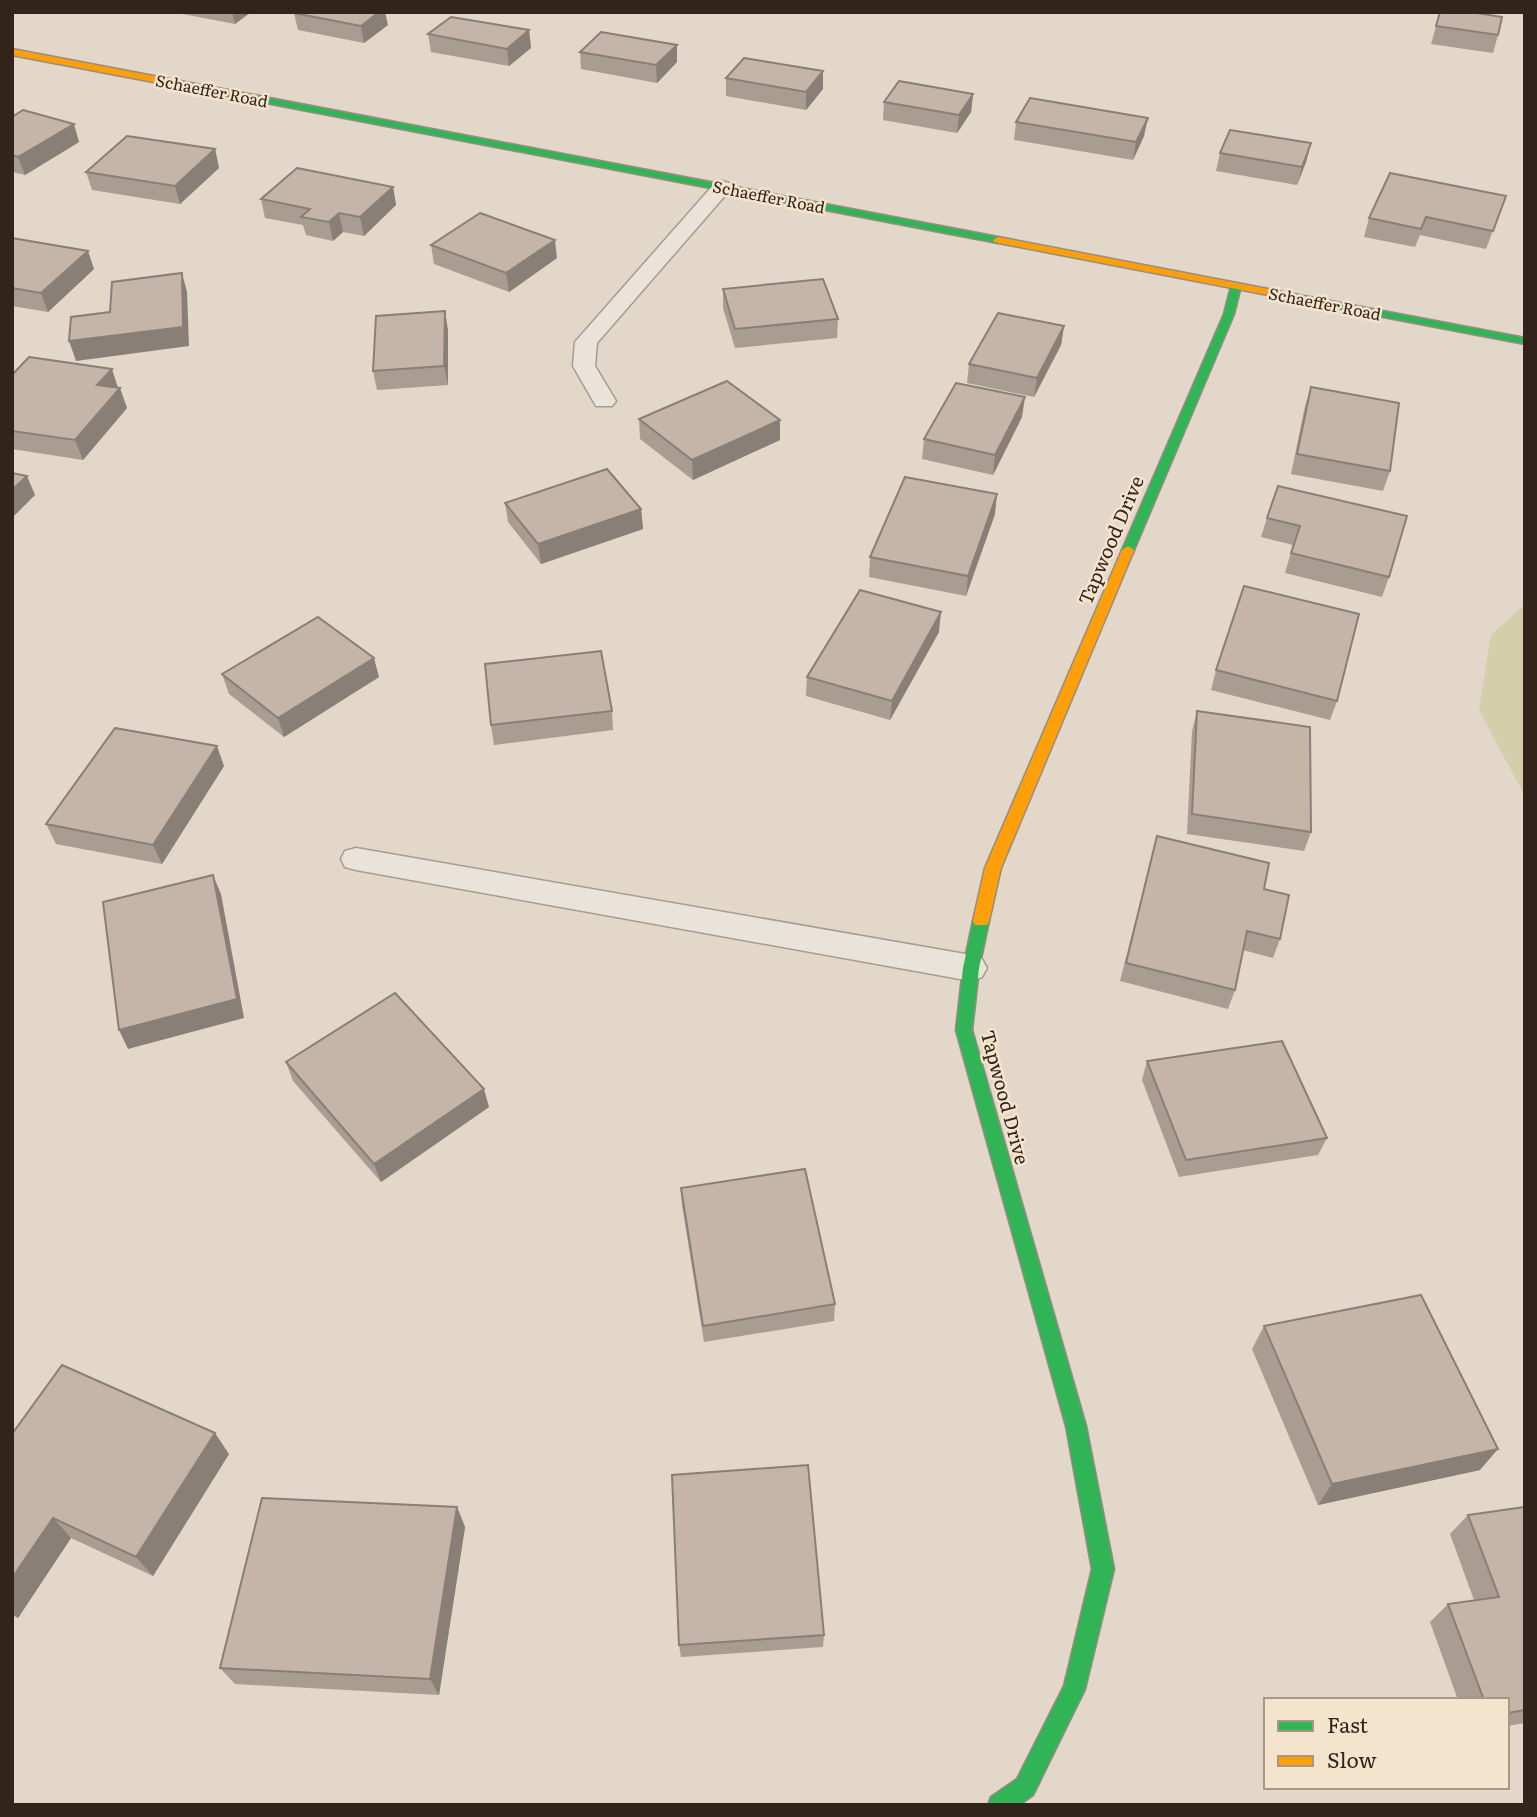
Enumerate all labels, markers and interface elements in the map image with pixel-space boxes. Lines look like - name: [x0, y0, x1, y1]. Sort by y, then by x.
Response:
- street label: Schaeffer Road: [154, 67, 270, 113]
- street label: Schaeffer Road: [711, 173, 827, 219]
- street label: Schaeffer Road: [1267, 280, 1383, 326]
- street label: Tapwood Drive: [1070, 471, 1150, 609]
- street label: Tapwood Drive: [975, 1027, 1037, 1167]
- legend: [1264, 1698, 1509, 1789]
- text: Fast: [1327, 1708, 1368, 1739]
- text: Slow: [1327, 1743, 1377, 1774]

